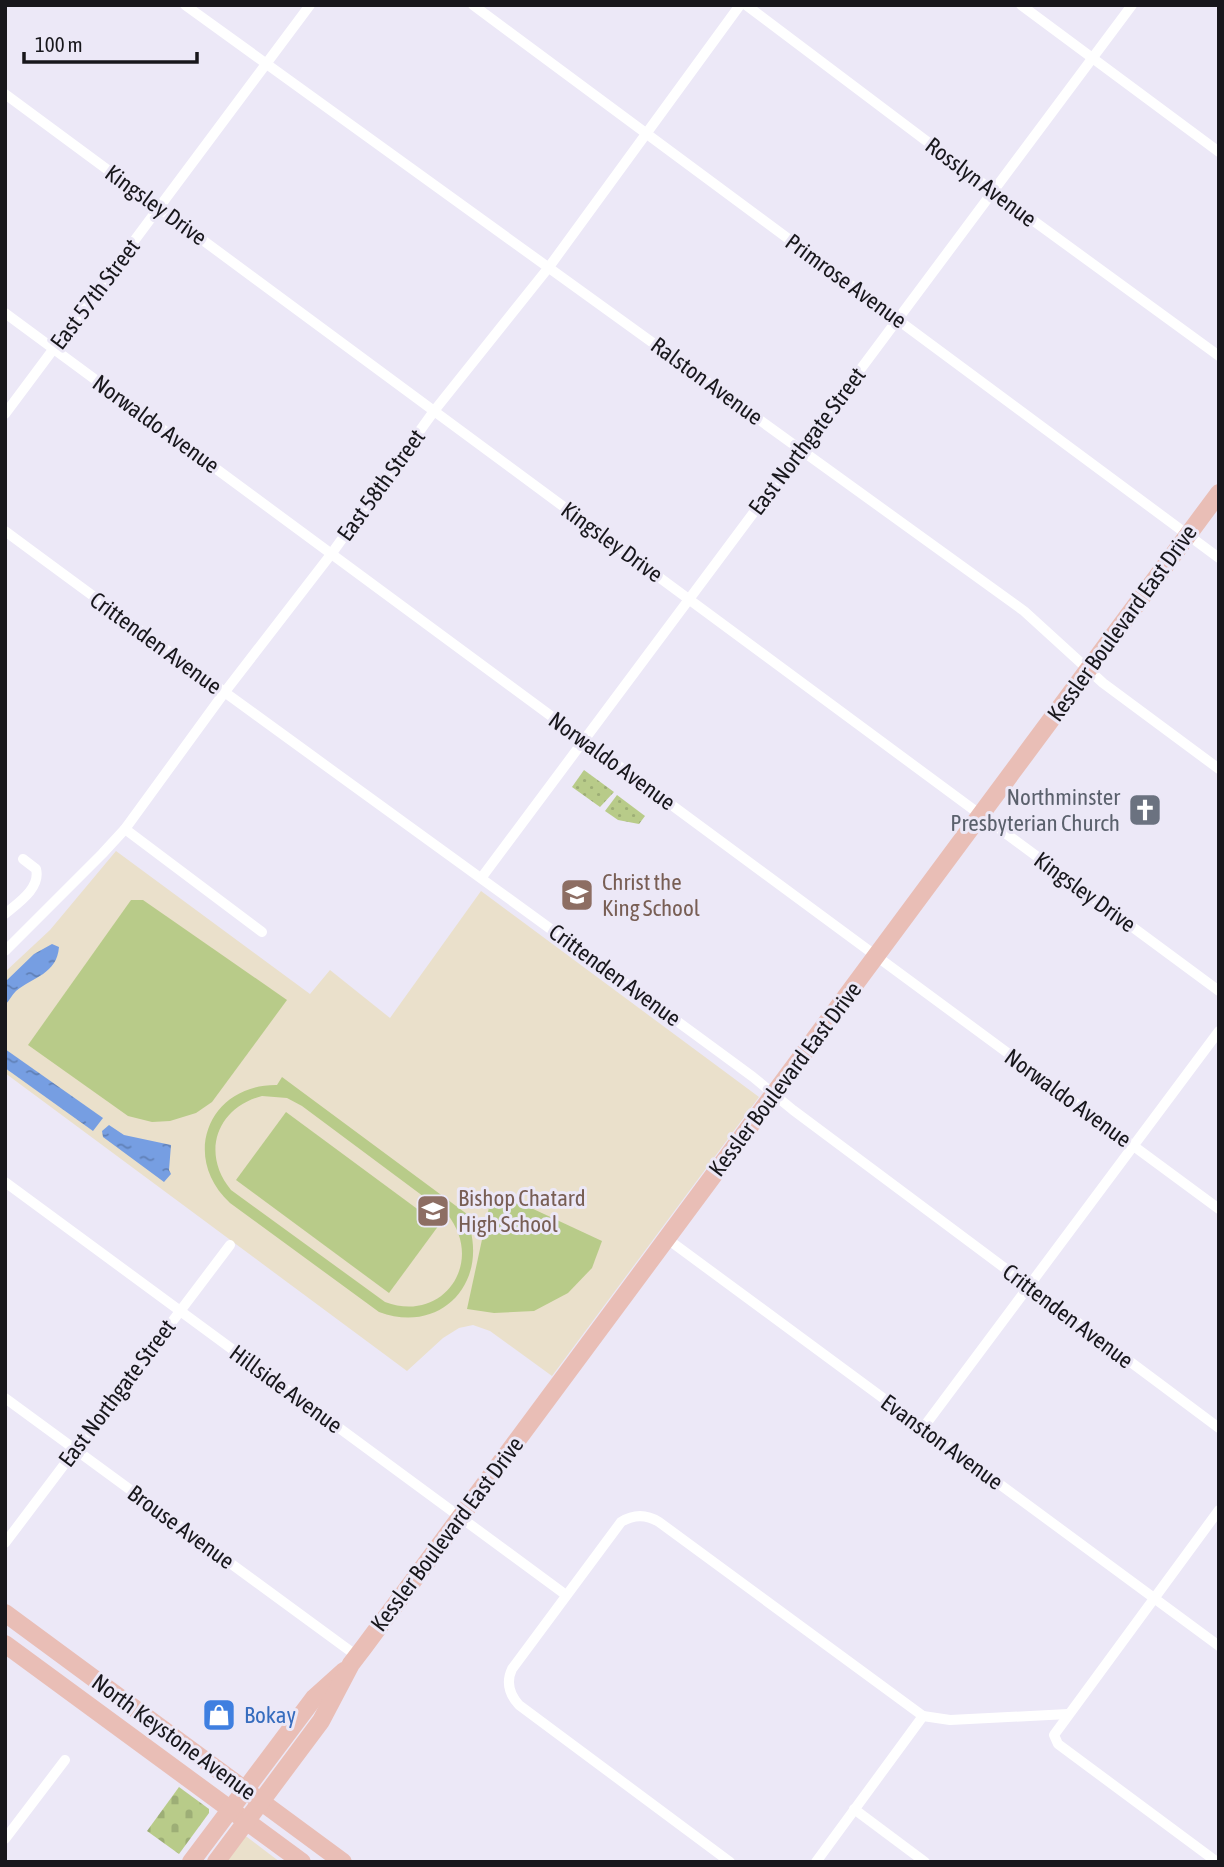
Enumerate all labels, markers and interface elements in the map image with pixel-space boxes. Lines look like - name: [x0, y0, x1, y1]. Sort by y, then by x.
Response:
- scale bar: [24, 21, 198, 65]
- text: 100 m: [35, 32, 83, 56]
- street label: Rosslyn Avenue: [921, 132, 1041, 232]
- street label: Kingsley Drive: [100, 159, 212, 251]
- street label: Primrose Avenue: [781, 228, 911, 334]
- street label: East 57th Street: [45, 234, 145, 354]
- street label: Ralston Avenue: [646, 332, 768, 430]
- street label: East Northgate Street: [743, 362, 871, 520]
- street label: Norwaldo Avenue: [88, 369, 224, 479]
- street label: East 58th Street: [332, 424, 430, 546]
- street label: Kingsley Drive: [556, 496, 668, 588]
- street label: Kessler Boulevard East Drive: [1042, 520, 1202, 726]
- street label: Crittenden Avenue: [85, 587, 227, 699]
- street label: Norwaldo Avenue: [544, 706, 680, 816]
- place label: Northminster Presbyterian Church: [950, 784, 1121, 836]
- church icon: Northminster Presbyterian Church: [1126, 791, 1164, 829]
- street label: Kingsley Drive: [1029, 846, 1141, 938]
- place label: Christ the King School: [602, 869, 700, 921]
- school or university icon: Christ the King School: [558, 876, 596, 914]
- street label: Crittenden Avenue: [544, 919, 686, 1031]
- street label: Kessler Boulevard East Drive: [703, 977, 867, 1181]
- street label: Norwaldo Avenue: [1000, 1043, 1136, 1153]
- place label: Bishop Chatard High School: [458, 1185, 586, 1237]
- school or university icon: Bishop Chatard High School: [414, 1192, 452, 1230]
- street label: Crittenden Avenue: [998, 1259, 1138, 1373]
- street label: East Northgate Street: [53, 1314, 181, 1472]
- street label: Hillside Avenue: [225, 1340, 347, 1438]
- street label: Evanston Avenue: [876, 1389, 1008, 1495]
- street label: Kessler Boulevard East Drive: [365, 1432, 529, 1636]
- street label: Brouse Avenue: [123, 1480, 239, 1574]
- street label: North Keystone Avenue: [87, 1669, 261, 1805]
- shop icon: Bokay: [200, 1696, 238, 1734]
- place label: Bokay: [244, 1702, 296, 1728]

